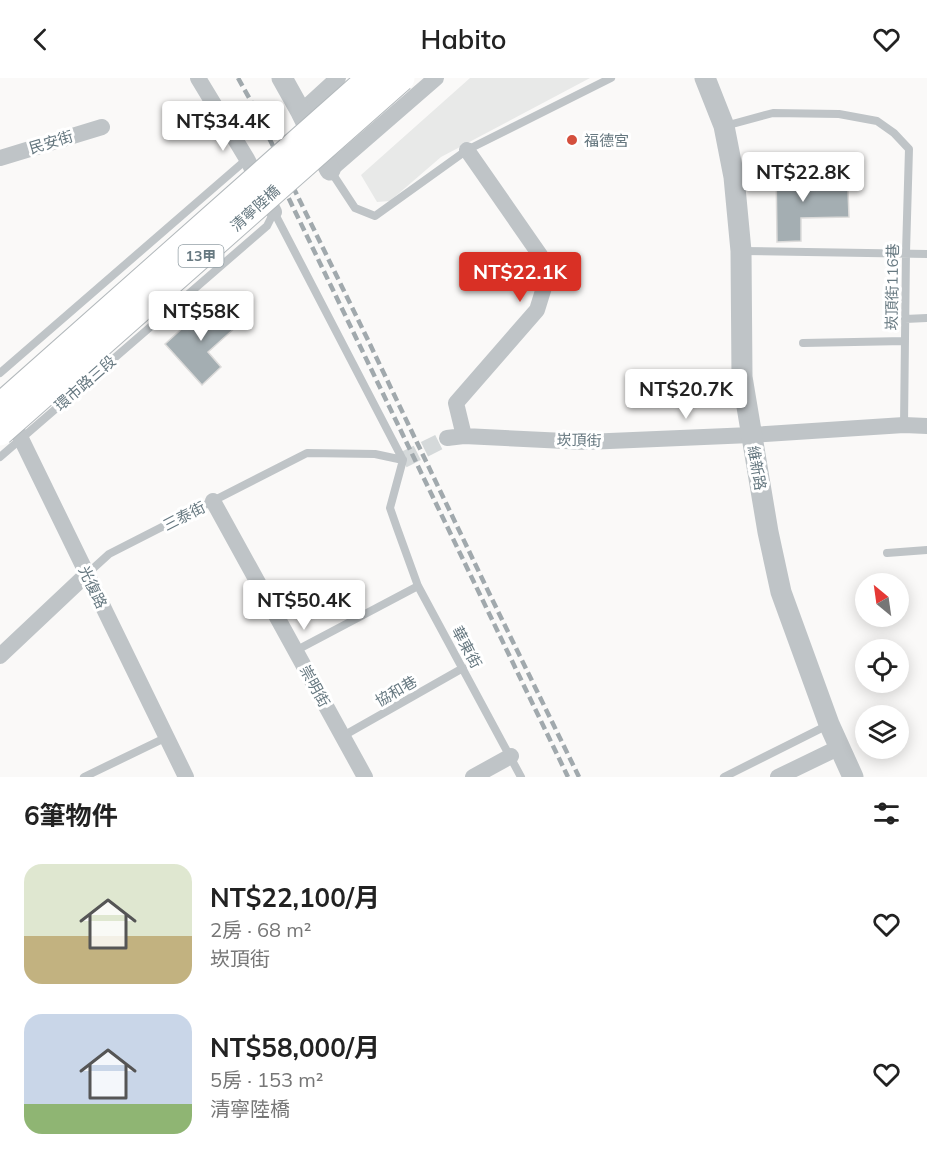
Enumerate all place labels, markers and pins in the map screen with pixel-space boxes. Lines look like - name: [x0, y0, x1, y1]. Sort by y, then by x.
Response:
- pin: NT$34.4K: [161, 101, 285, 152]
- place label: 福德宮: [584, 131, 629, 150]
- marker: 福德宮: [565, 133, 579, 147]
- pin: NT$22.8K: [741, 152, 865, 203]
- pin: NT$22.1K: [458, 252, 582, 303]
- pin: NT$58K: [152, 291, 250, 342]
- pin: NT$20.7K: [624, 369, 748, 420]
- pin: NT$50.4K: [242, 580, 366, 631]

